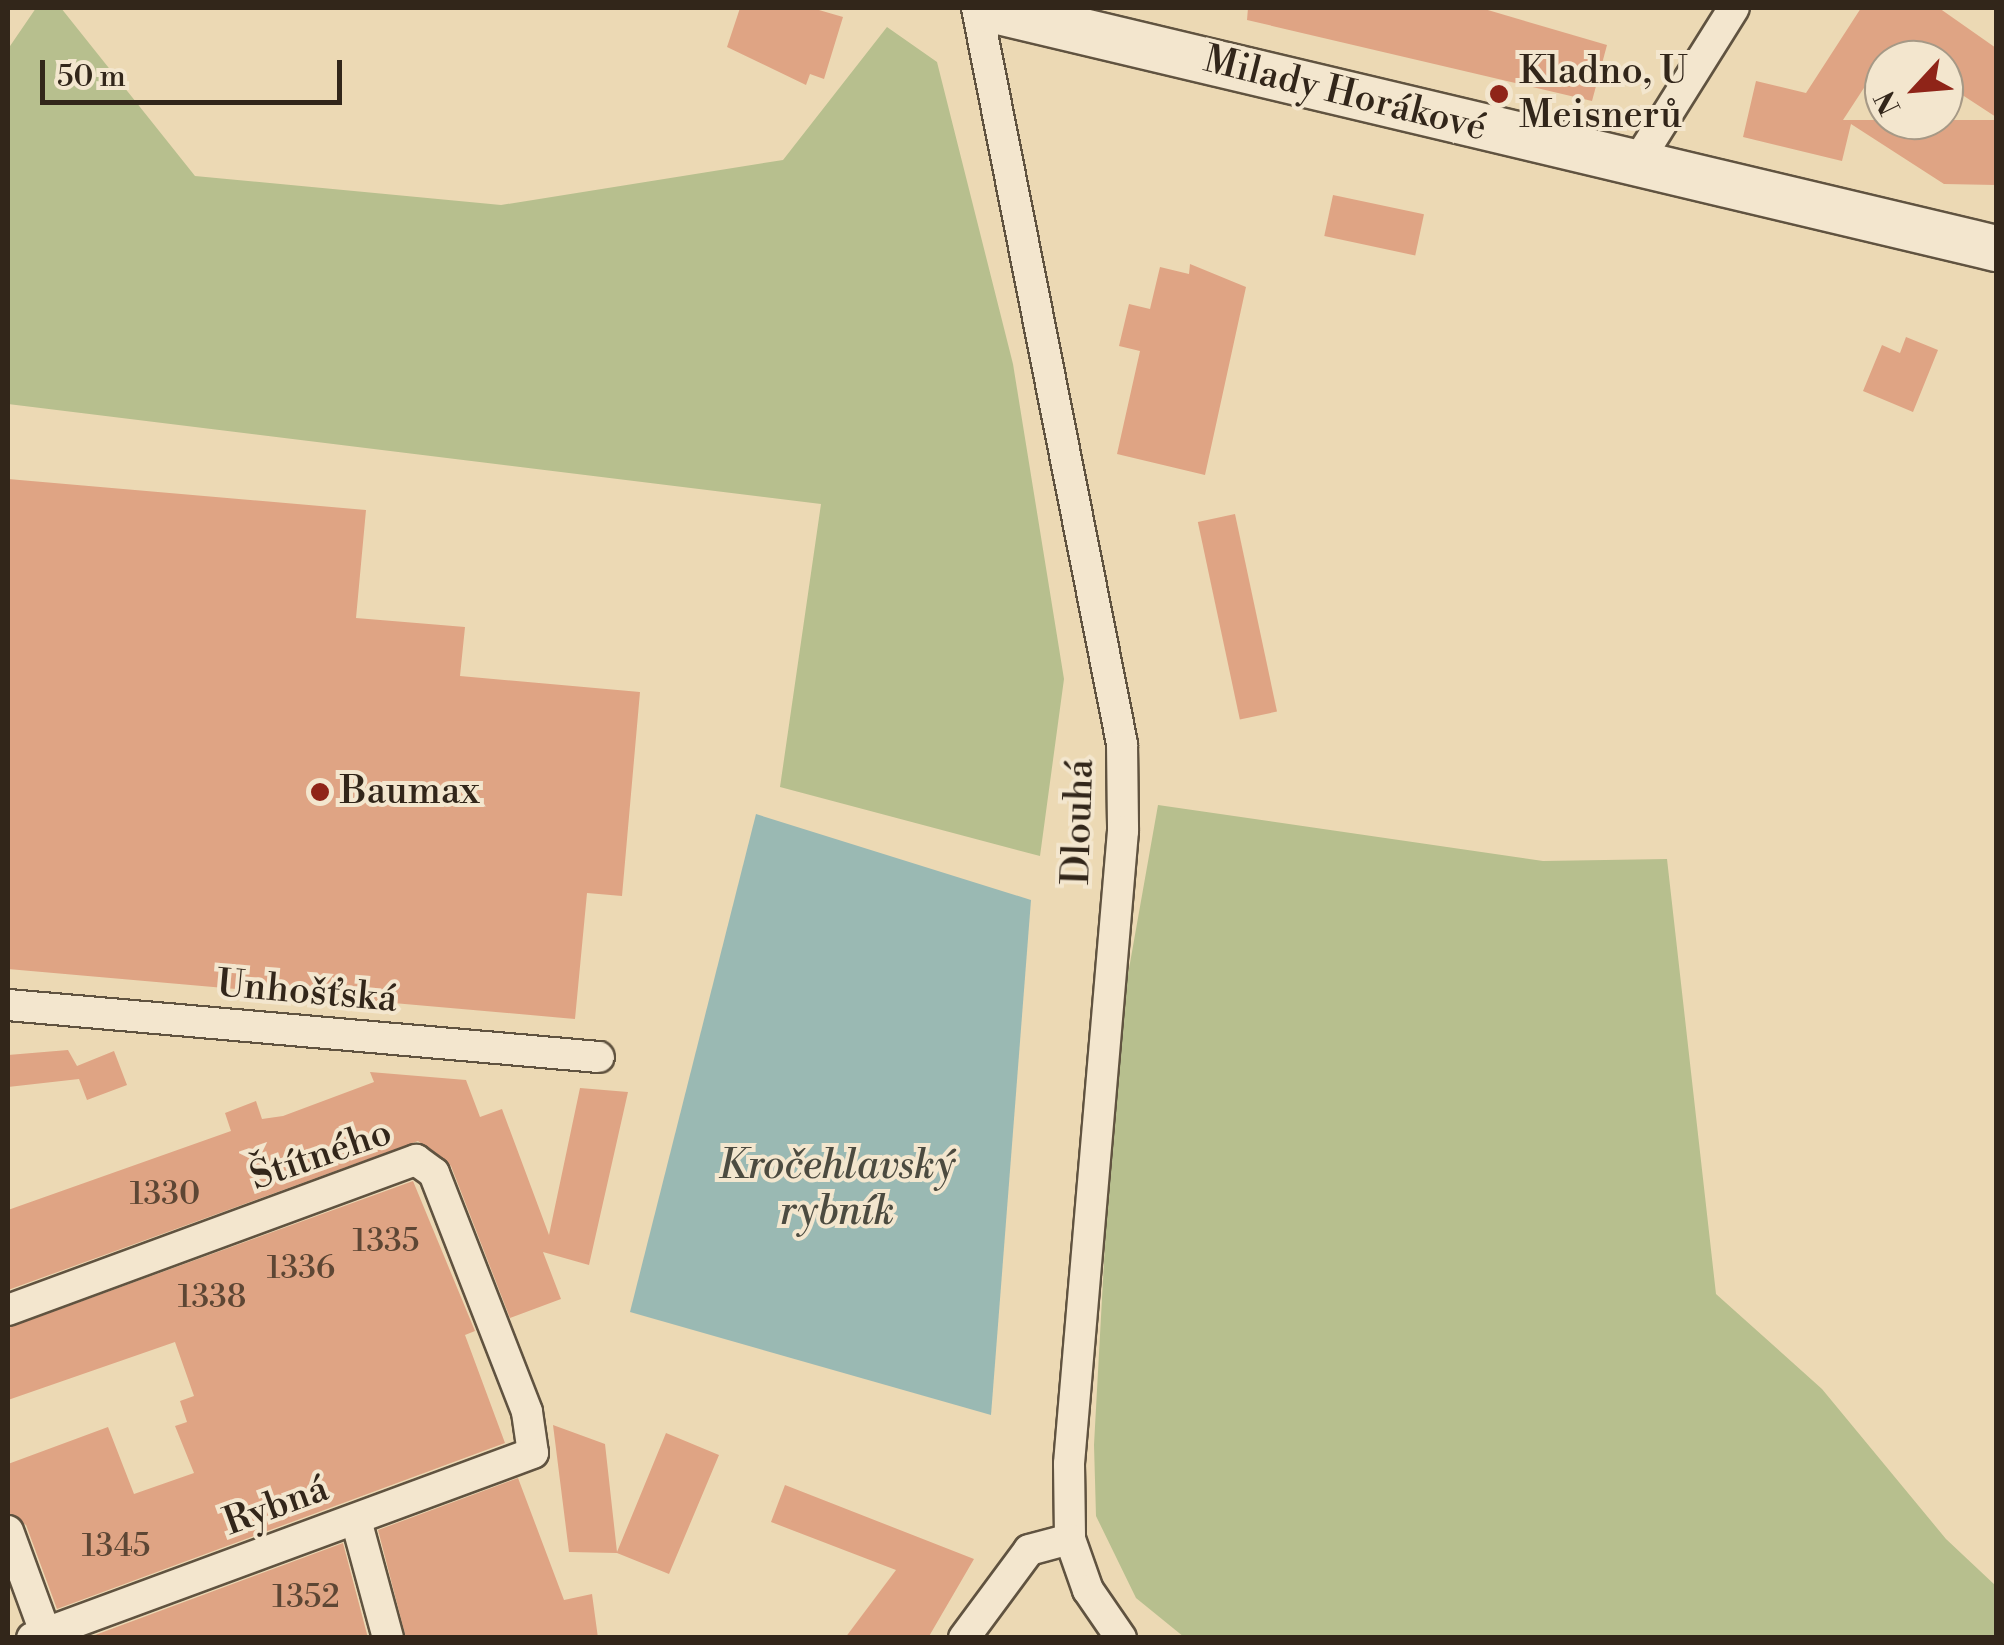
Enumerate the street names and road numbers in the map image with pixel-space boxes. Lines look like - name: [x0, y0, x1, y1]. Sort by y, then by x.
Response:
- street label: Milady Horákové: [1199, 37, 1491, 151]
- street label: Dlouhá: [1054, 758, 1104, 886]
- street label: Unhošťská: [215, 961, 399, 1023]
- street label: Štítného: [244, 1110, 398, 1200]
- street label: Rybná: [218, 1466, 334, 1546]

